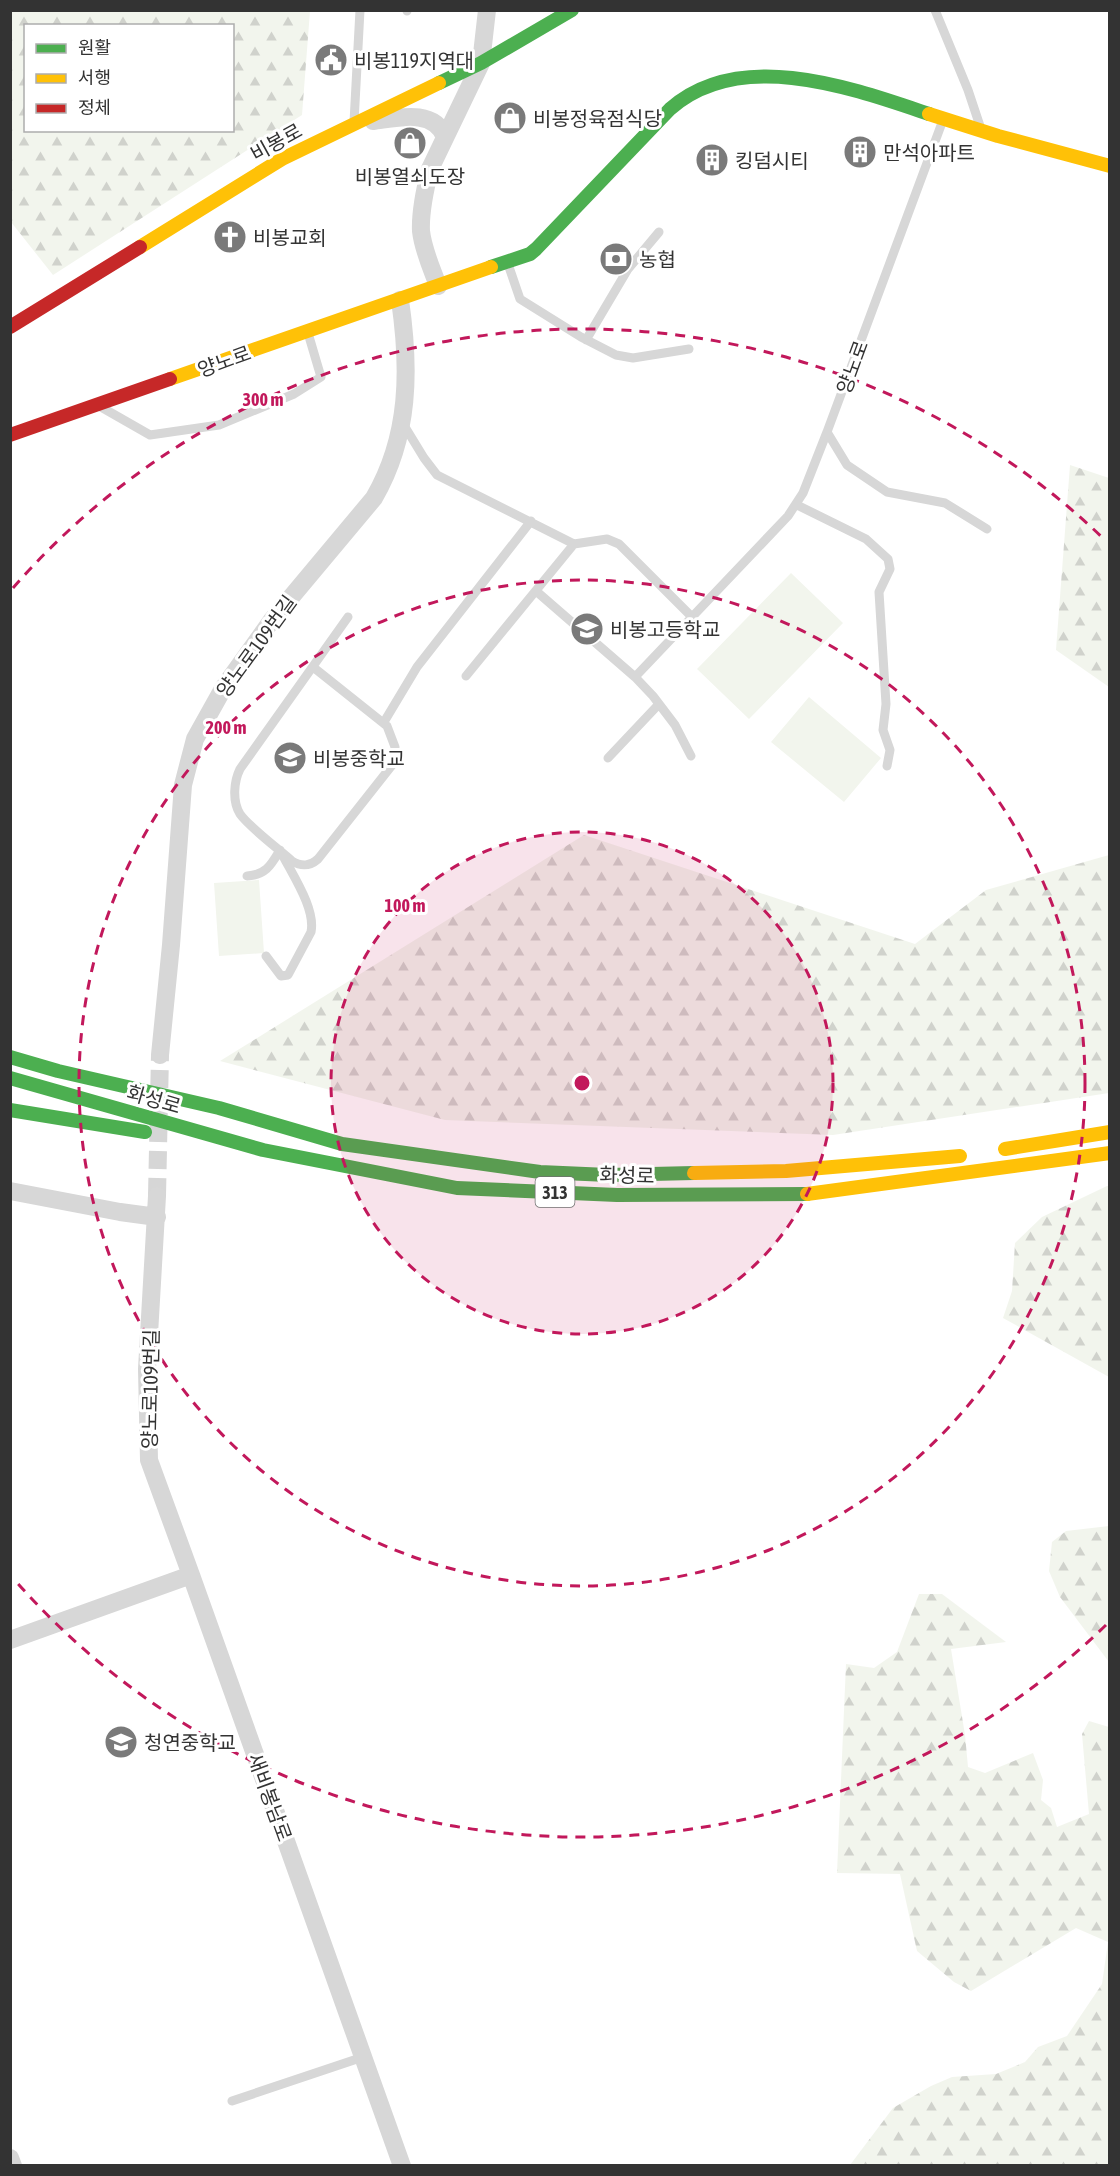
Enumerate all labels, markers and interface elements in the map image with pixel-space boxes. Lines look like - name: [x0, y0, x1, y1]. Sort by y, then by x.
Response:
- legend: [24, 24, 234, 132]
- text: 원활: [78, 37, 111, 58]
- public building icon: 비봉119지역대: [313, 42, 349, 78]
- place label: 비봉119지역대: [354, 49, 474, 72]
- text: 서행: [78, 67, 111, 88]
- text: 정체: [78, 97, 111, 118]
- shop icon: 비봉정육점식당: [492, 100, 528, 136]
- place label: 비봉정육점식당: [533, 107, 662, 130]
- street label: 비봉로: [246, 119, 306, 165]
- shop icon: 비봉열쇠도장: [392, 125, 428, 161]
- building icon: 만석아파트: [842, 134, 878, 170]
- place label: 만석아파트: [883, 141, 975, 164]
- building icon: 킹덤시티: [694, 142, 730, 178]
- place label: 킹덤시티: [735, 149, 809, 172]
- place label: 비봉열쇠도장: [355, 165, 465, 188]
- church icon: 비봉교회: [212, 219, 248, 255]
- place label: 비봉교회: [253, 226, 327, 249]
- bank icon: 농협: [598, 241, 634, 277]
- place label: 농협: [639, 248, 676, 271]
- street label: 양노로: [832, 337, 872, 397]
- street label: 양노로: [194, 341, 254, 381]
- text: 300 m: [243, 389, 283, 410]
- street label: 양노로109번길: [211, 591, 301, 701]
- school or university icon: 비봉고등학교: [569, 611, 605, 647]
- place label: 비봉고등학교: [610, 618, 720, 641]
- text: 200 m: [206, 717, 246, 738]
- school or university icon: 비봉중학교: [272, 740, 308, 776]
- place label: 비봉중학교: [313, 747, 405, 770]
- text: 100 m: [385, 895, 425, 916]
- centre of rings: [572, 1073, 592, 1093]
- street label: 화성로: [124, 1080, 184, 1118]
- street label: 화성로: [599, 1163, 655, 1187]
- road number: 313: [536, 1177, 574, 1207]
- street label: 양노로109번길: [137, 1329, 163, 1449]
- school or university icon: 청연중학교: [103, 1724, 139, 1760]
- place label: 청연중학교: [144, 1731, 236, 1754]
- street label: 새비봉남로: [243, 1750, 297, 1844]

